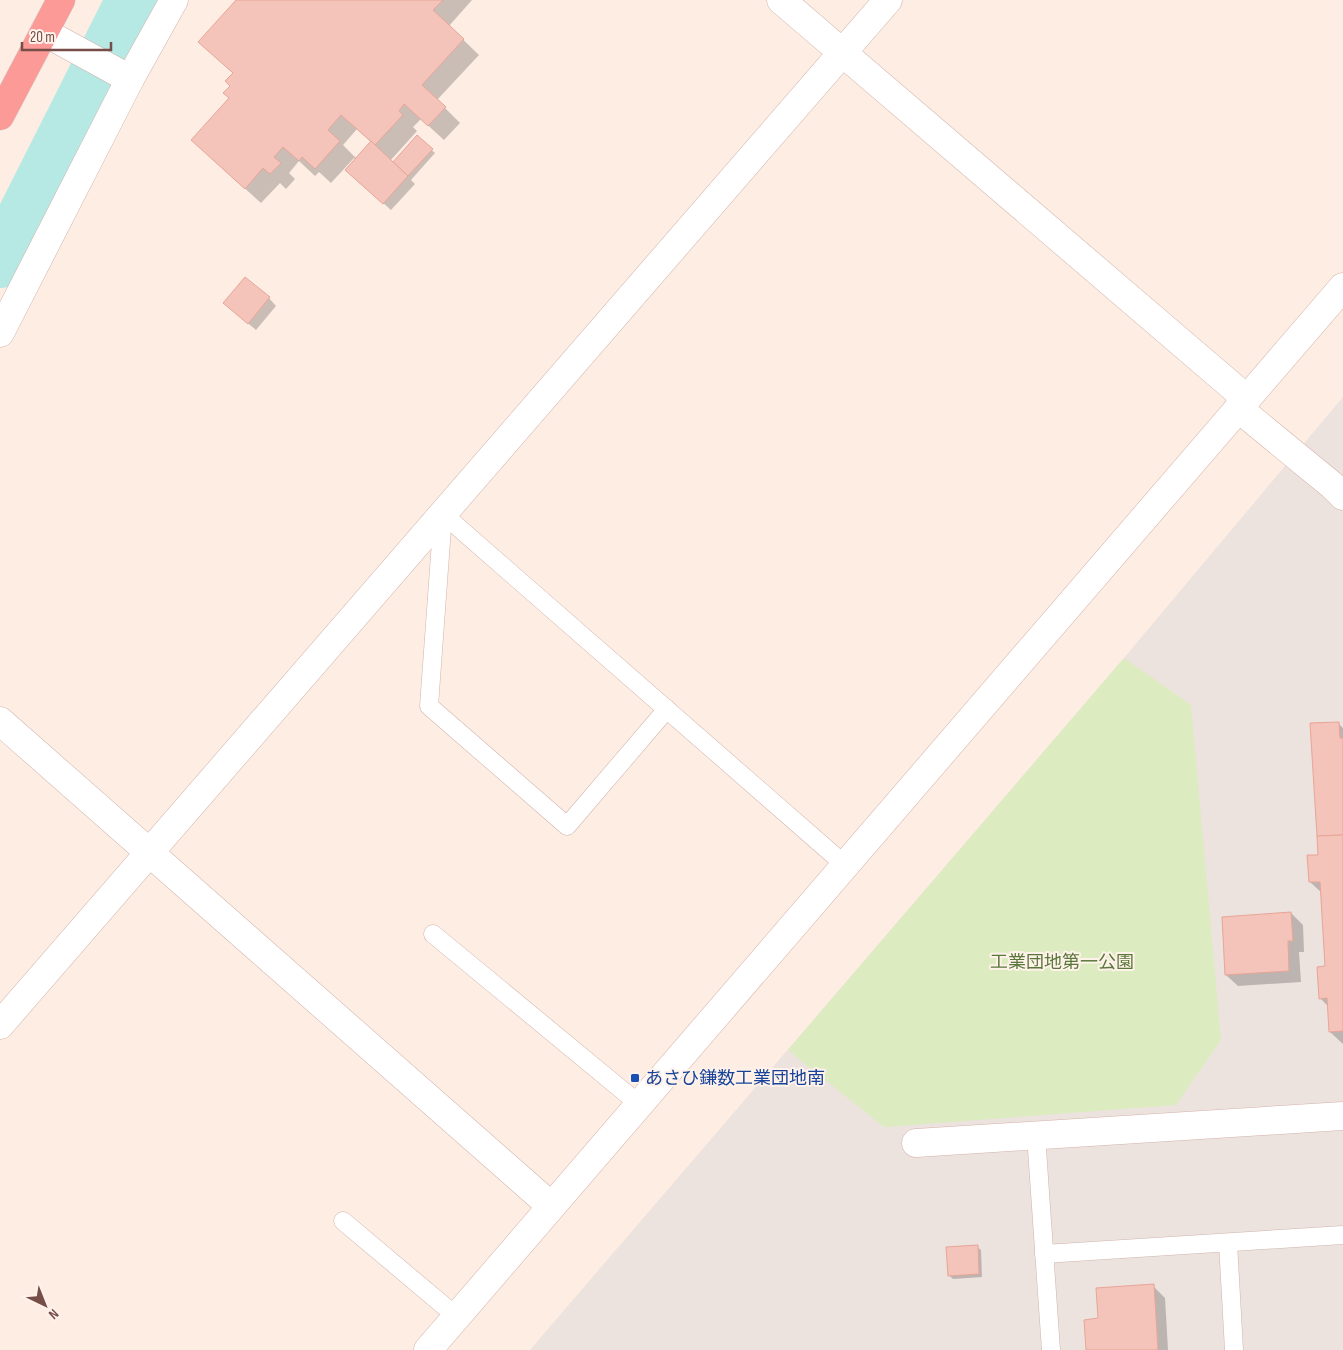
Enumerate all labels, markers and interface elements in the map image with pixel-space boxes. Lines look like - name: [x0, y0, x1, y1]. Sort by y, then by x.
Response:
- scale bar: [22, 20, 111, 52]
- text: 20 m: [30, 28, 55, 47]
- park label: 工業団地第一公園: [990, 952, 1134, 973]
- place label: あさひ鎌数工業団地南: [645, 1068, 825, 1089]
- marker: あさひ鎌数工業団地南: [629, 1072, 641, 1084]
- north arrow: [20, 1280, 70, 1330]
- text: N: [45, 1305, 62, 1323]

